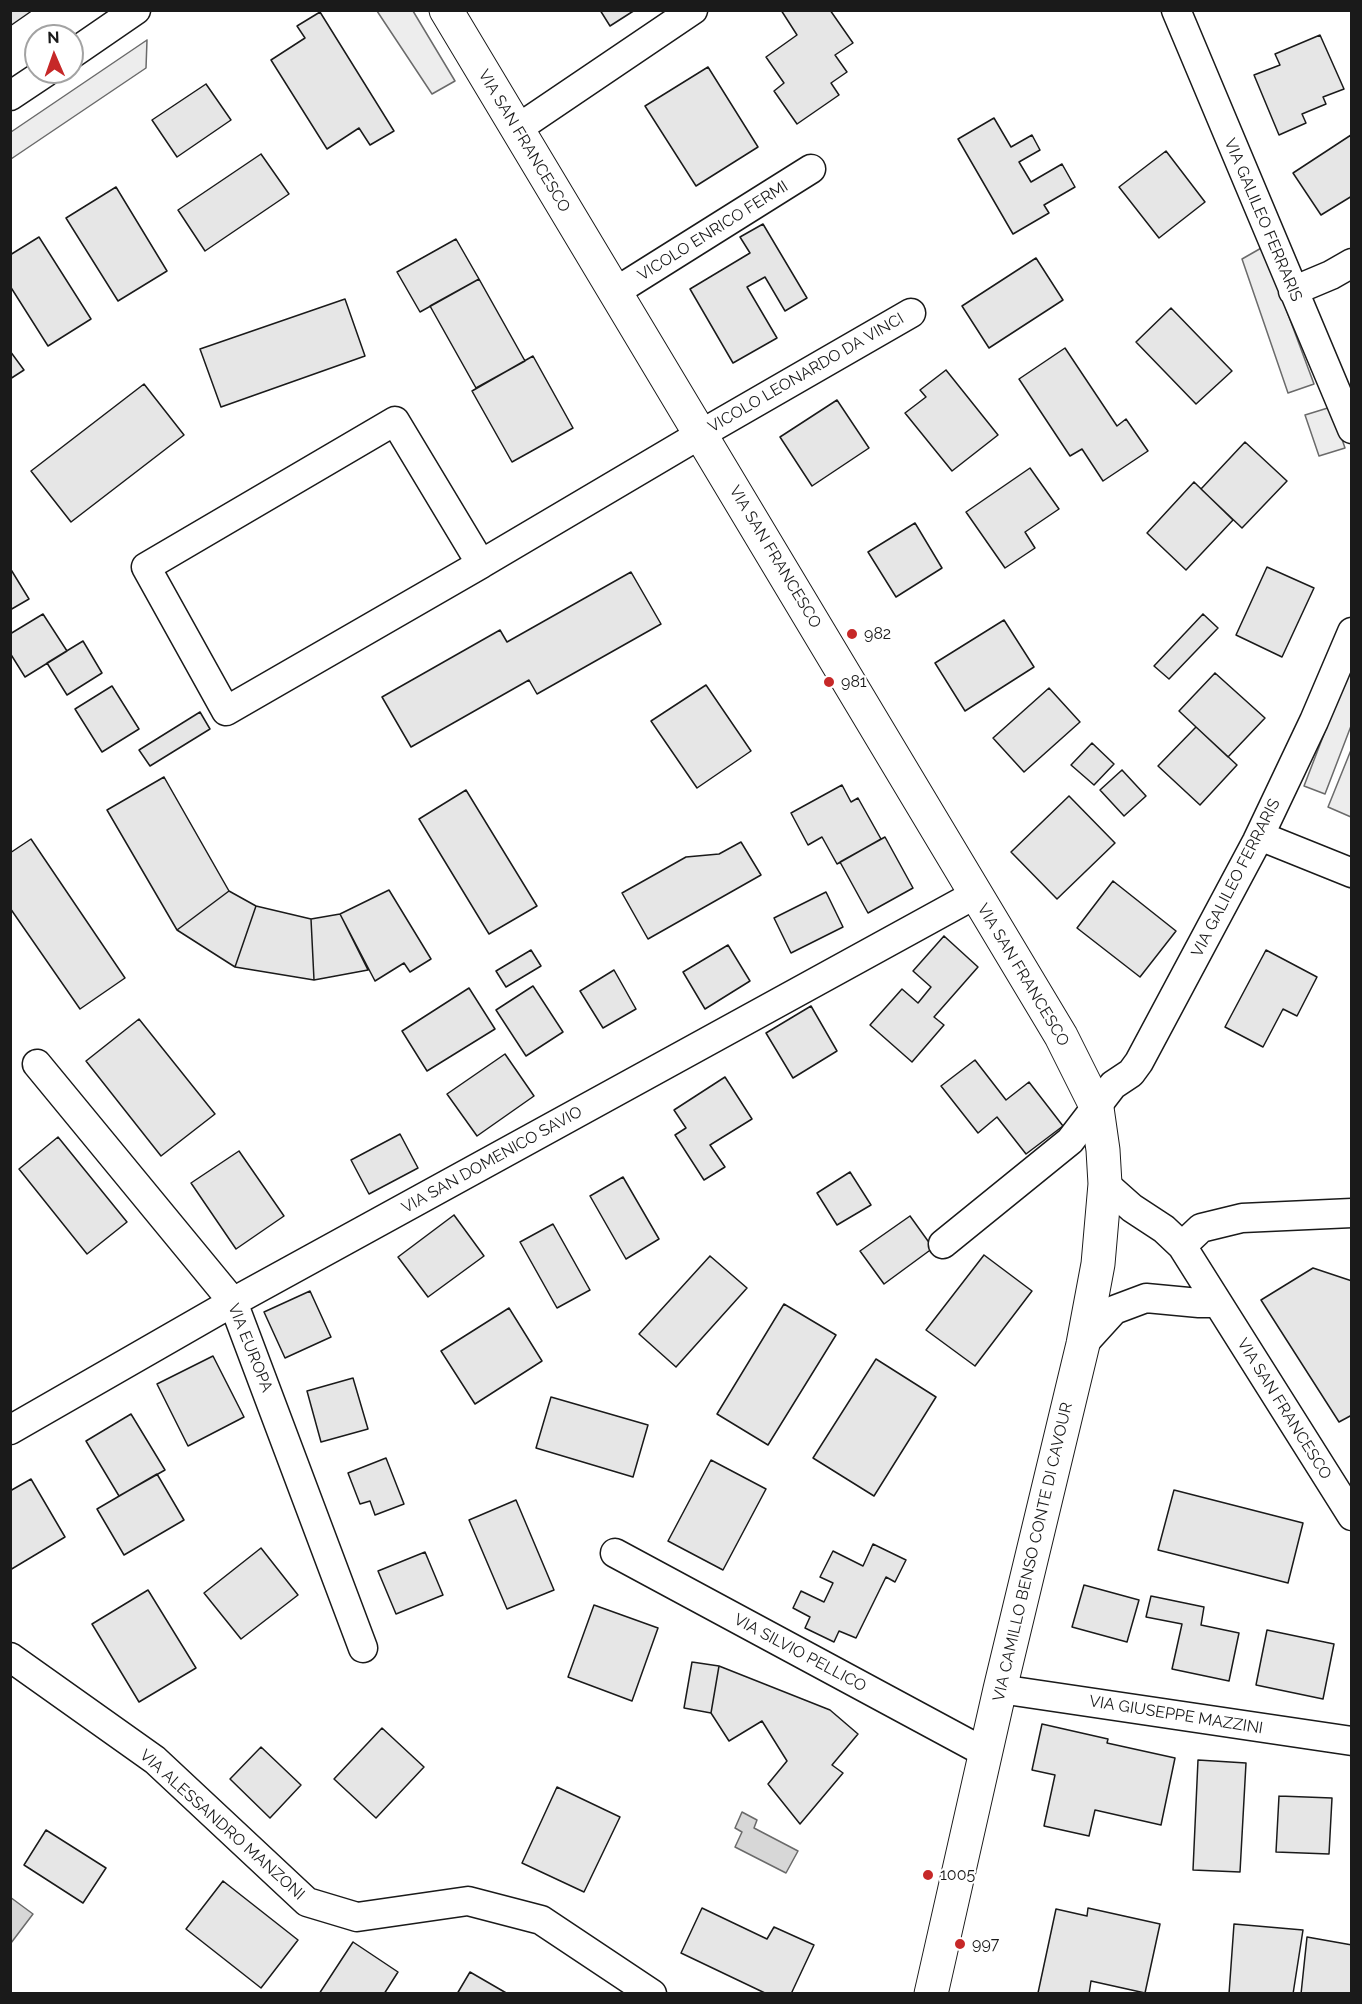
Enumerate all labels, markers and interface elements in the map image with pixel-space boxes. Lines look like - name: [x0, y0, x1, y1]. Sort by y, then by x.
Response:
- north arrow: [24, 24, 84, 84]
- text: N: [47, 28, 60, 47]
- street label: VIA SAN FRANCESCO: [474, 66, 574, 216]
- street label: VIA GALILEO FERRARIS: [1220, 136, 1306, 304]
- street label: VICOLO ENRICO FERMI: [634, 177, 792, 285]
- street label: VICOLO LEONARDO DA VINCI: [705, 309, 907, 437]
- street label: VIA SAN FRANCESCO: [725, 482, 825, 632]
- place label: 982: [864, 624, 891, 644]
- marker: 982: [845, 627, 859, 641]
- place label: 981: [841, 672, 867, 692]
- marker: 981: [822, 675, 836, 689]
- street label: VIA GALILEO FERRARIS: [1188, 796, 1284, 960]
- street label: VIA SAN FRANCESCO: [973, 900, 1073, 1050]
- street label: VIA SAN DOMENICO SAVIO: [398, 1102, 586, 1218]
- street label: VIA EUROPA: [223, 1301, 277, 1395]
- street label: VIA SAN FRANCESCO: [1233, 1335, 1335, 1483]
- street label: VIA CAMILLO BENSO CONTE DI CAVOUR: [989, 1401, 1077, 1703]
- street label: VIA SILVIO PELLICO: [731, 1610, 869, 1696]
- street label: VIA GIUSEPPE MAZZINI: [1088, 1692, 1264, 1738]
- street label: VIA ALESSANDRO MANZONI: [136, 1746, 308, 1904]
- place label: 1005: [940, 1865, 975, 1885]
- marker: 1005: [921, 1868, 935, 1882]
- place label: 997: [972, 1934, 999, 1954]
- marker: 997: [953, 1937, 967, 1951]

